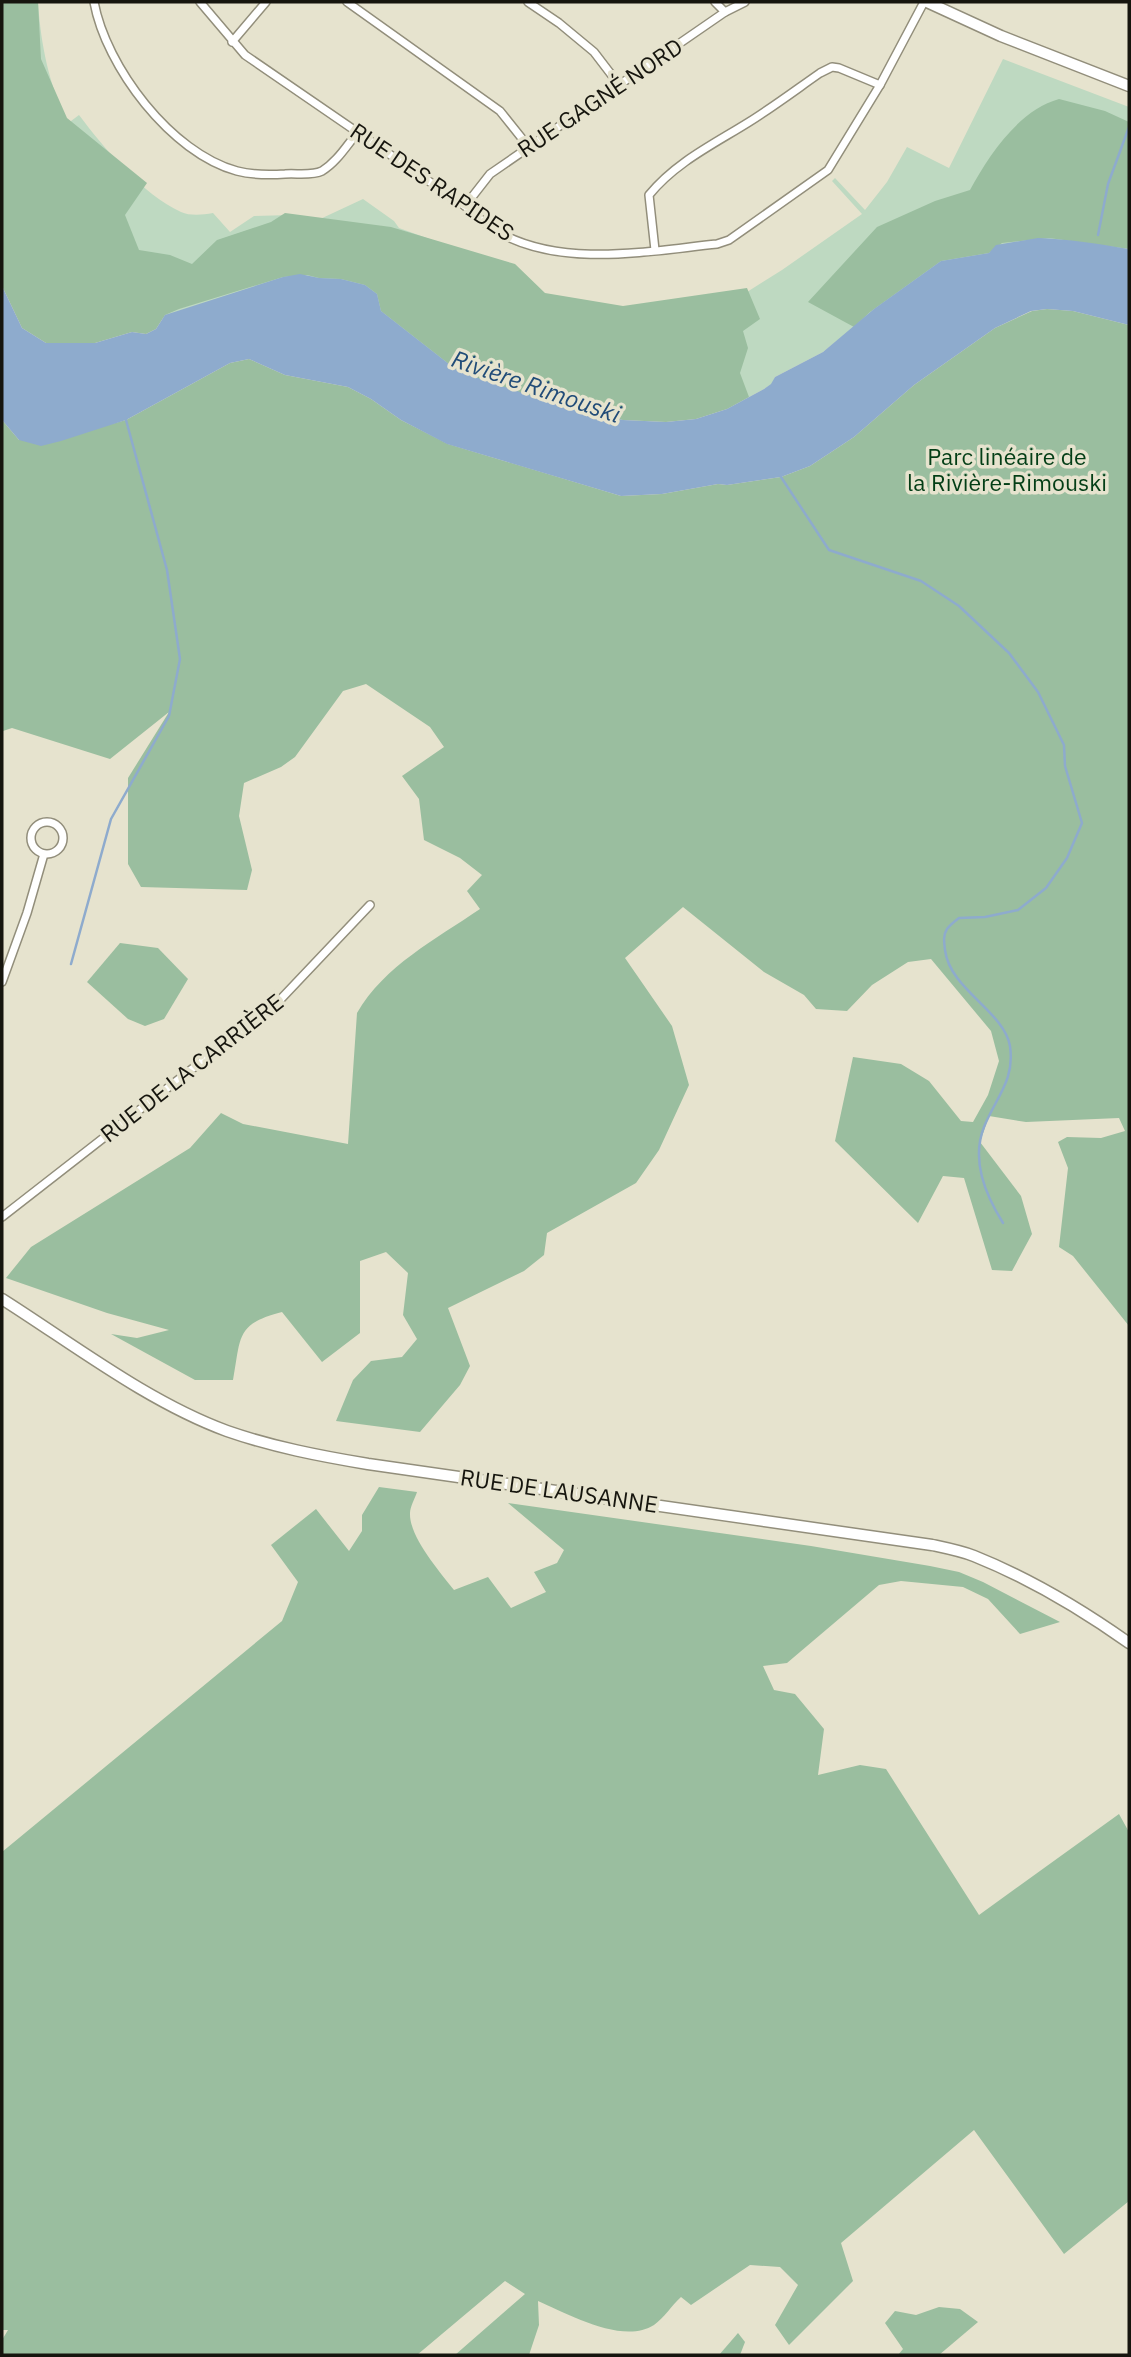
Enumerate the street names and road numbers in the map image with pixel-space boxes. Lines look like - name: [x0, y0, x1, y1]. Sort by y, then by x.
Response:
- street label: RUE GAGNÉ NORD: [511, 31, 688, 164]
- street label: RUE DES RAPIDES: [345, 115, 520, 247]
- street label: RUE DE LA CARRIÈRE: [94, 986, 289, 1148]
- street label: RUE DE LAUSANNE: [458, 1461, 660, 1519]

